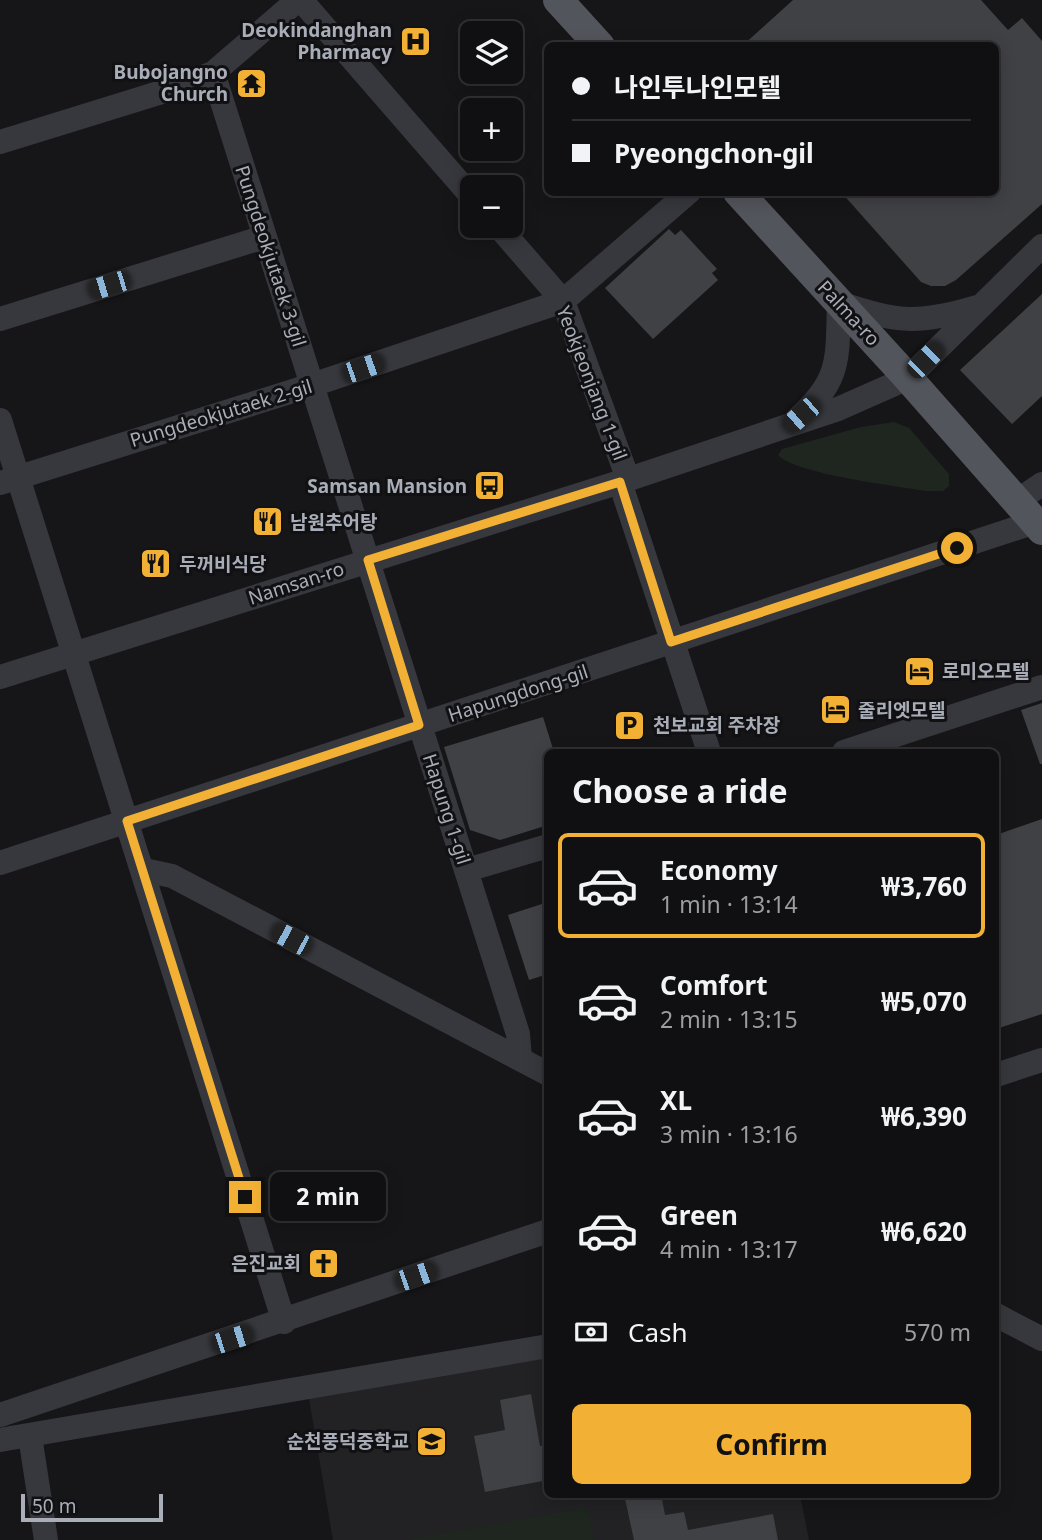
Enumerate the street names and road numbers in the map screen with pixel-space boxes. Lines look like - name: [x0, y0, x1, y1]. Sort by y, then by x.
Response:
- street label: Pungdeokjutaek 3-gil: [229, 162, 313, 350]
- street label: Palma-ro: [812, 275, 886, 351]
- street label: Yeokjeonjang 1-gil: [551, 302, 633, 464]
- street label: Pungdeokjutaek 2-gil: [127, 373, 315, 453]
- street label: Namsan-ro: [245, 555, 347, 611]
- street label: Hapungdong-gil: [445, 658, 591, 728]
- street label: Hapung 1-gil: [417, 750, 477, 868]

